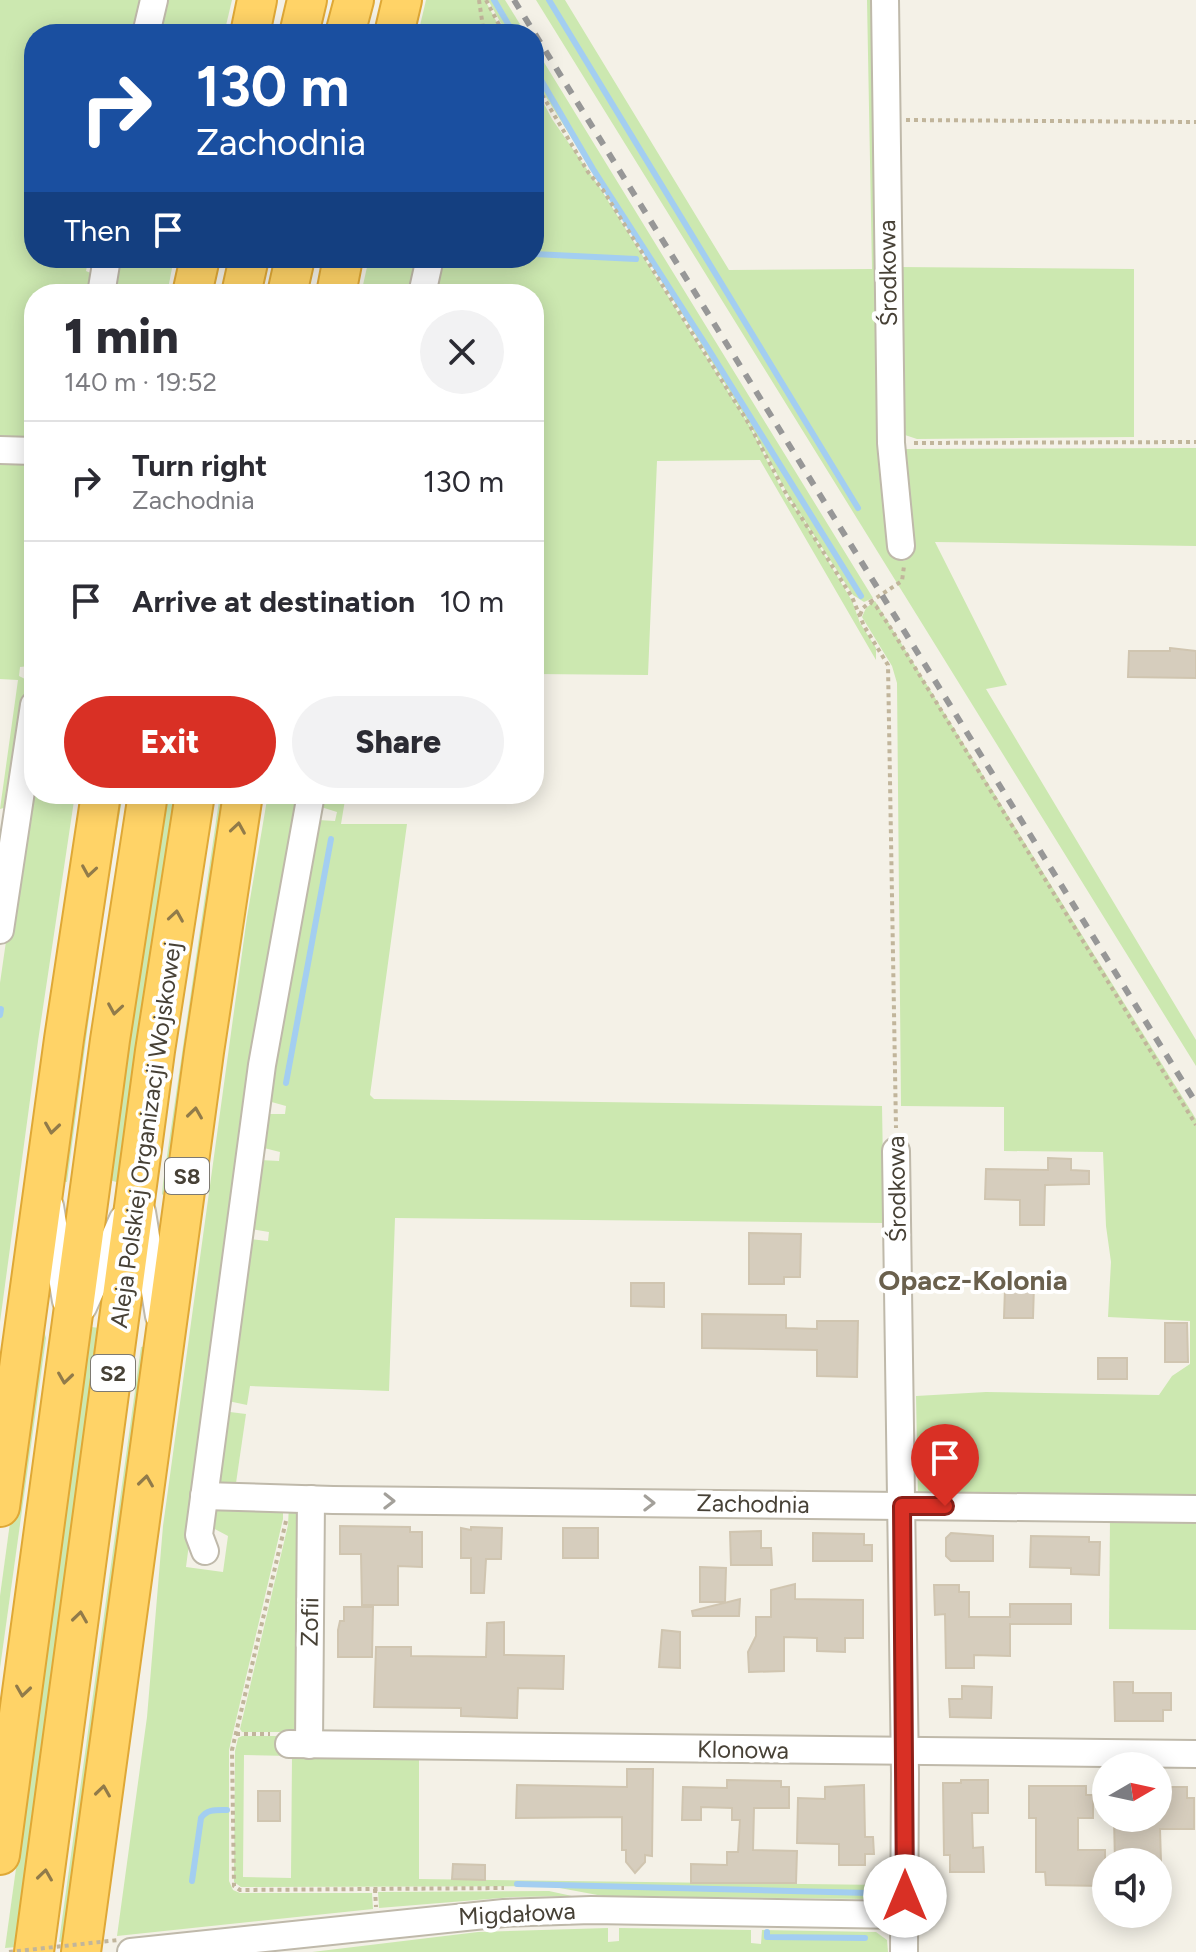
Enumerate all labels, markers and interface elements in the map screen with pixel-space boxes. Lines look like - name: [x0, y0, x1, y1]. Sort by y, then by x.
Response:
- text: 130 m: [196, 53, 349, 120]
- icon: right: [64, 56, 168, 160]
- text: Zachodnia: [196, 121, 366, 164]
- icon: arrive: [146, 208, 190, 252]
- text: Then: [64, 212, 130, 249]
- street label: Środkowa: [872, 219, 903, 327]
- text: 1 min: [64, 307, 179, 365]
- button: close: [420, 310, 504, 394]
- text: 140 m · 19:52: [64, 366, 217, 398]
- text: Turn right: [132, 447, 267, 484]
- icon: right: [64, 459, 108, 503]
- text: 130 m: [423, 463, 504, 500]
- text: Zachodnia: [132, 484, 255, 516]
- icon: arrive: [64, 579, 108, 623]
- text: Arrive at destination: [132, 583, 415, 620]
- text: 10 m: [439, 583, 504, 620]
- button: Exit: [64, 696, 276, 788]
- button: Share: [292, 696, 504, 788]
- one-way arrow: [228, 821, 245, 835]
- one-way arrow: [81, 864, 98, 878]
- one-way arrow: [167, 909, 184, 923]
- street label: Aleja Polskiej Organizacji Wojskowej: [104, 940, 187, 1330]
- one-way arrow: [107, 1003, 124, 1016]
- one-way arrow: [187, 1106, 204, 1119]
- one-way arrow: [44, 1122, 61, 1135]
- street label: Środkowa: [881, 1135, 912, 1243]
- road number: S8: [165, 1158, 209, 1194]
- district label: Opacz-Kolonia: [878, 1263, 1068, 1297]
- road number: S2: [91, 1355, 135, 1391]
- one-way arrow: [57, 1371, 74, 1385]
- pin: [911, 1424, 979, 1506]
- icon: arrive: [923, 1436, 967, 1480]
- one-way arrow: [137, 1475, 154, 1488]
- street label: Zachodnia: [696, 1488, 810, 1519]
- one-way arrow: [383, 1492, 396, 1509]
- one-way arrow: [643, 1494, 656, 1512]
- street label: Zofii: [295, 1597, 324, 1647]
- one-way arrow: [71, 1610, 88, 1624]
- one-way arrow: [15, 1684, 32, 1698]
- street label: Klonowa: [697, 1734, 789, 1765]
- north arrow: [1092, 1752, 1172, 1832]
- map controls: [1092, 1752, 1172, 1928]
- one-way arrow: [94, 1785, 111, 1798]
- button: sound: [1092, 1848, 1172, 1928]
- position arrow: [863, 1854, 947, 1938]
- one-way arrow: [36, 1868, 53, 1882]
- street label: Migdałowa: [458, 1896, 576, 1931]

